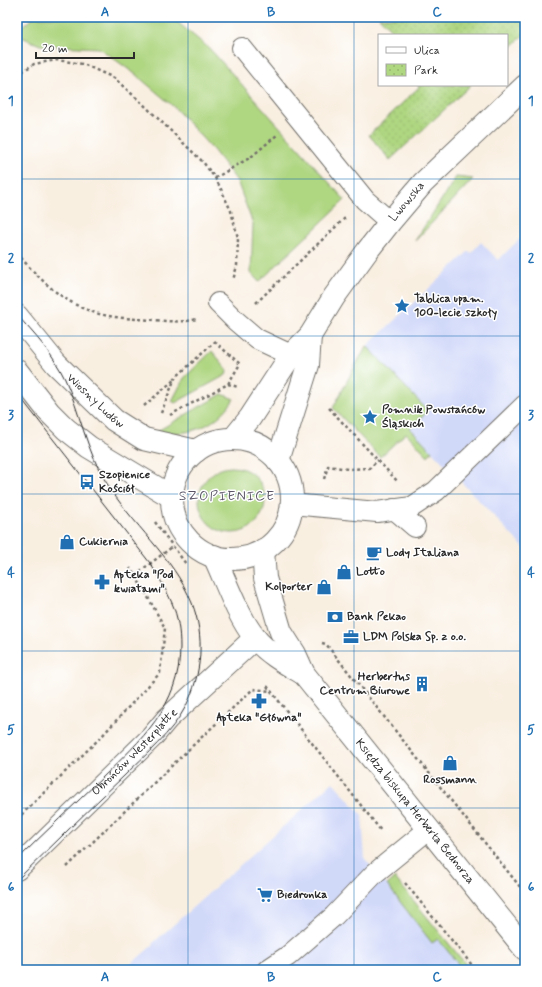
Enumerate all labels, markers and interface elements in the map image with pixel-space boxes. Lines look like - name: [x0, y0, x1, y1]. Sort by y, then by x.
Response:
- text: A: [101, 4, 109, 21]
- text: B: [267, 4, 276, 21]
- text: C: [432, 4, 442, 21]
- scale bar: [36, 34, 134, 60]
- legend: [378, 34, 508, 86]
- text: 20 m: [42, 41, 68, 57]
- text: Ulica: [414, 43, 440, 59]
- text: Park: [414, 63, 438, 79]
- text: 1: [8, 93, 14, 110]
- text: 1: [528, 93, 534, 110]
- street label: Lwowska: [386, 178, 429, 225]
- text: 2: [8, 250, 15, 267]
- text: 2: [528, 250, 535, 267]
- place label: Tablica upam. 100-lecie szkoły: [414, 291, 498, 321]
- place icon: Tablica upam. 100-lecie szkoły: [393, 297, 411, 315]
- street label: Wiosny Ludów: [63, 370, 127, 432]
- place label: Pomnik Powstańców Śląskich: [382, 402, 486, 432]
- text: 3: [8, 407, 14, 424]
- text: 3: [528, 407, 534, 424]
- place icon: Pomnik Powstańców Śląskich: [361, 408, 379, 426]
- place label: Szopienice Kościół: [99, 467, 151, 497]
- bus stop icon: Szopienice Kościół: [78, 473, 96, 491]
- district label: SZOPIENICE: [179, 487, 275, 505]
- shop icon: Cukiernia: [58, 533, 76, 551]
- place label: Cukiernia: [79, 534, 128, 550]
- cafe icon: Lody Italiana: [365, 544, 383, 562]
- place label: Lody Italiana: [386, 545, 459, 561]
- shop icon: Lotto: [335, 563, 353, 581]
- place label: Lotto: [356, 564, 385, 580]
- text: 4: [7, 565, 15, 582]
- text: 4: [527, 565, 535, 582]
- place label: Apteka "Pod kwiatami": [114, 567, 174, 597]
- pharmacy icon: Apteka "Pod kwiatami": [93, 573, 111, 591]
- shop icon: Kolporter: [315, 578, 333, 596]
- place label: Kolporter: [265, 579, 312, 595]
- bank icon: Bank Pekao: [326, 608, 344, 626]
- place label: Bank Pekao: [347, 609, 406, 625]
- office icon: LDM Polska Sp. z o.o.: [342, 628, 360, 646]
- place label: LDM Polska Sp. z o.o.: [363, 629, 466, 645]
- place label: Herbertus Centrum Biurowe: [320, 669, 411, 699]
- building icon: Herbertus Centrum Biurowe: [413, 675, 431, 693]
- pharmacy icon: Apteka "Główna": [250, 692, 268, 710]
- street label: Obrońców Westerplatte: [88, 705, 182, 800]
- place label: Apteka "Główna": [216, 710, 302, 726]
- text: 5: [7, 722, 15, 739]
- text: 5: [527, 722, 535, 739]
- street label: Księdza biskupa Herberta Bednorza: [351, 736, 478, 888]
- shop icon: Rossmann: [441, 754, 459, 772]
- place label: Rossmann: [423, 772, 477, 788]
- text: 6: [8, 879, 15, 896]
- text: 6: [528, 879, 535, 896]
- supermarket icon: Biedronka: [256, 886, 274, 904]
- place label: Biedronka: [277, 887, 327, 903]
- text: A: [101, 969, 109, 986]
- text: B: [267, 969, 276, 986]
- text: C: [432, 969, 442, 986]

